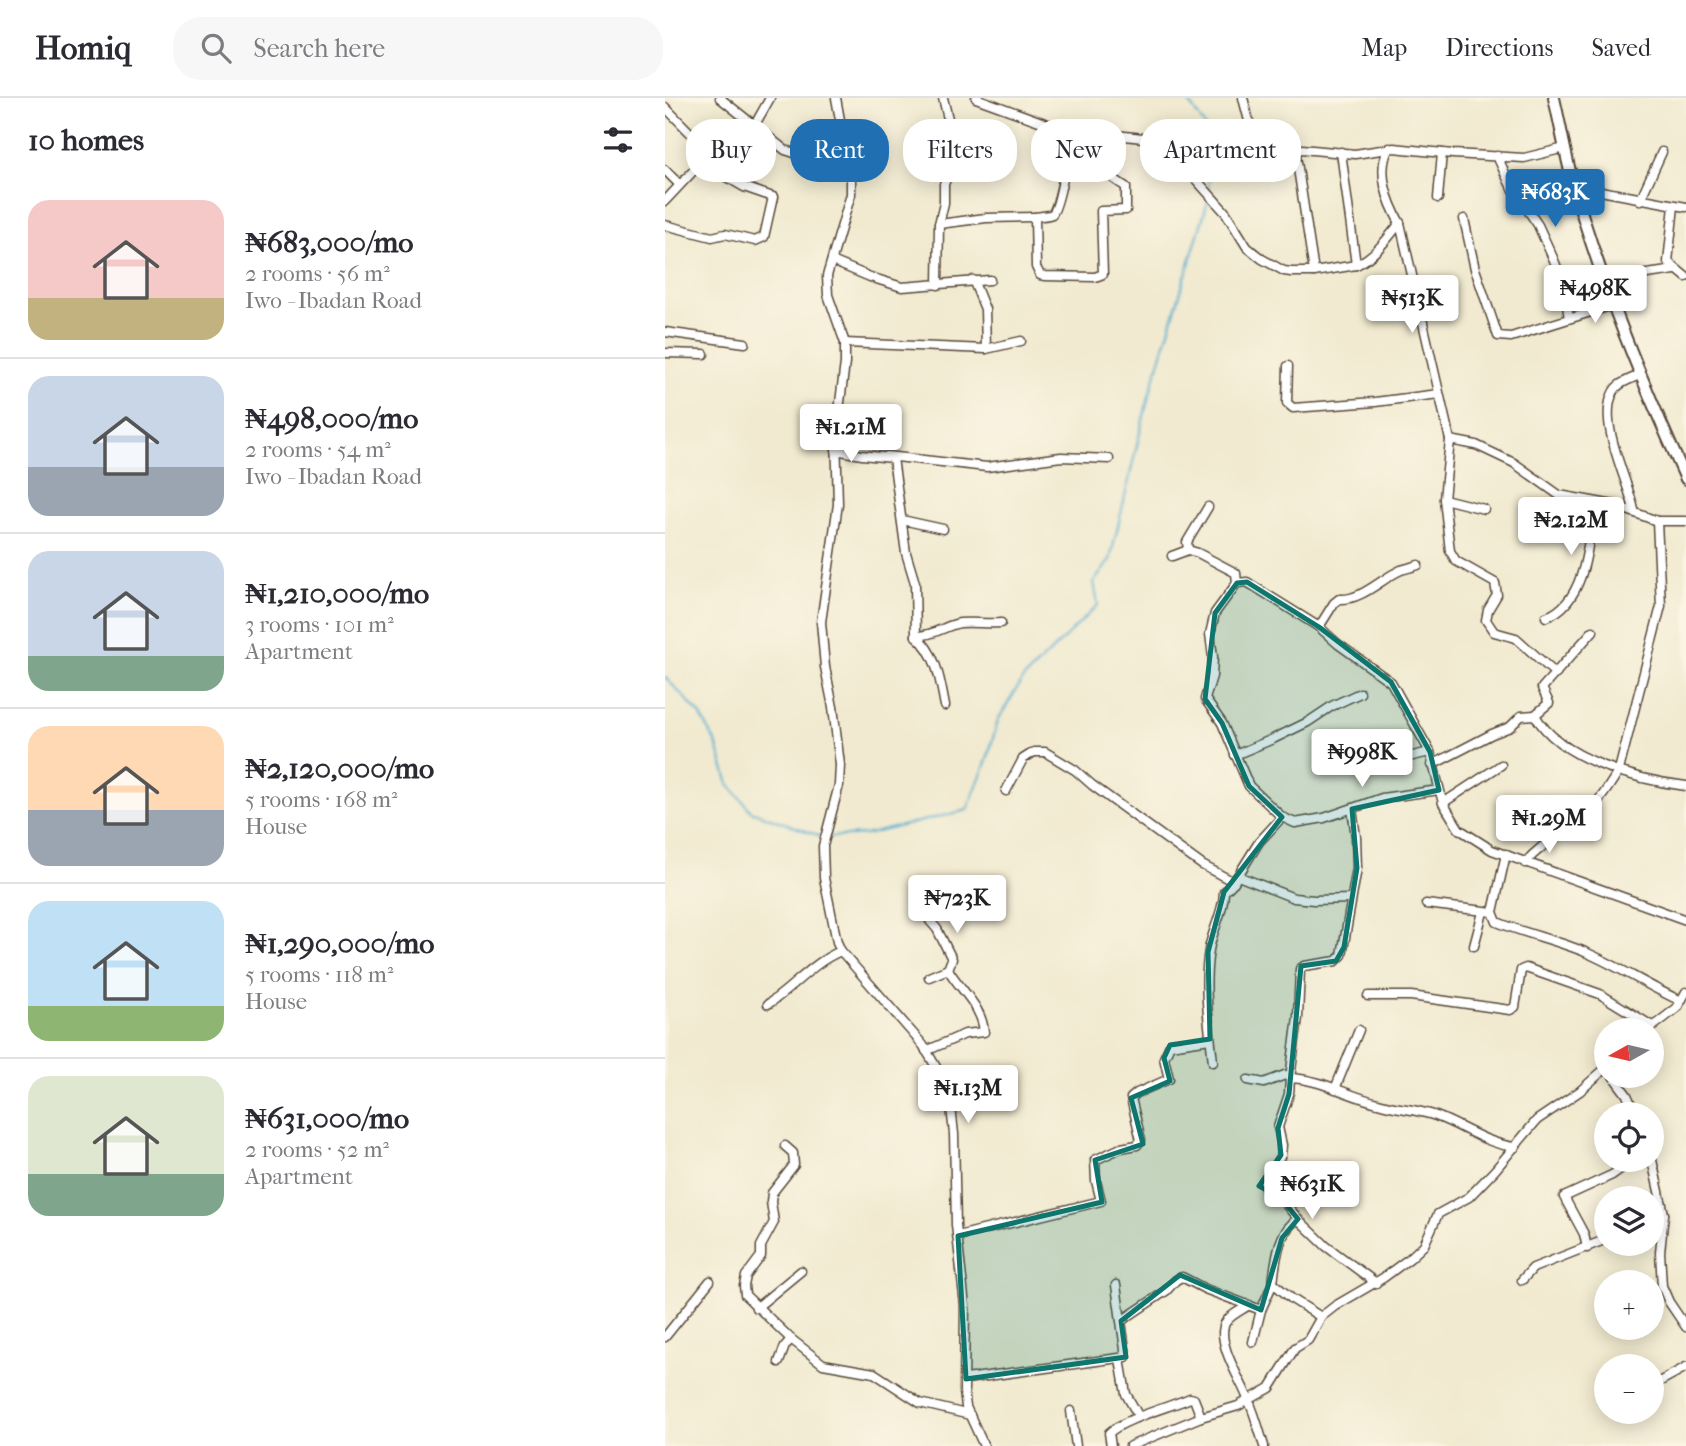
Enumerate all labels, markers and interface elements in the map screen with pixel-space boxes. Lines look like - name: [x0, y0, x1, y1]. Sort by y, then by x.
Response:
- search box: [173, 17, 663, 80]
- text: Homiq: [35, 29, 131, 68]
- icon: search: [197, 29, 235, 67]
- text: Search here: [253, 33, 385, 64]
- text: Map: [1361, 34, 1407, 62]
- text: Directions: [1445, 34, 1553, 62]
- text: Saved: [1591, 34, 1651, 62]
- chip: Buy: [686, 119, 776, 182]
- chip: Rent: [790, 119, 889, 182]
- chip: Filters: [903, 119, 1017, 182]
- chip: New: [1031, 119, 1126, 182]
- chip: Apartment: [1140, 119, 1301, 182]
- icon: filters: [599, 121, 637, 159]
- text: 10 homes: [28, 123, 144, 158]
- pin: ₦683K: [1506, 170, 1604, 229]
- text: ₦683K: [1522, 178, 1588, 205]
- text: ₦683,000/mo: [245, 225, 414, 260]
- icon: home: [84, 228, 168, 312]
- text: 2 rooms · 56 m²: [245, 260, 390, 287]
- pin: ₦498K: [1546, 266, 1644, 325]
- text: ₦498K: [1560, 274, 1630, 301]
- pin: ₦513K: [1363, 275, 1461, 335]
- text: ₦513K: [1382, 284, 1442, 311]
- text: Iwo - Ibadan Road: [245, 287, 422, 314]
- text: ₦498,000/mo: [245, 401, 418, 436]
- icon: home: [84, 404, 168, 488]
- pin: ₦1.21M: [794, 404, 908, 464]
- text: ₦1.21M: [816, 413, 886, 440]
- text: 2 rooms · 54 m²: [245, 436, 391, 463]
- text: Iwo - Ibadan Road: [245, 463, 422, 490]
- pin: ₦2.12M: [1514, 498, 1628, 557]
- text: ₦2.12M: [1534, 506, 1608, 533]
- text: ₦1,210,000/mo: [245, 576, 429, 611]
- icon: home: [84, 579, 168, 663]
- text: 3 rooms · 101 m²: [245, 611, 394, 638]
- text: Apartment: [245, 638, 353, 665]
- pin: ₦998K: [1313, 730, 1411, 789]
- text: ₦998K: [1327, 738, 1397, 765]
- text: ₦2,120,000/mo: [245, 751, 434, 786]
- icon: home: [84, 754, 168, 838]
- text: 5 rooms · 168 m²: [245, 786, 398, 813]
- pin: ₦1.29M: [1492, 796, 1606, 855]
- text: ₦1.29M: [1512, 804, 1586, 831]
- text: House: [245, 813, 307, 840]
- pin: ₦723K: [908, 876, 1006, 935]
- text: ₦723K: [924, 884, 990, 911]
- text: ₦1,290,000/mo: [245, 926, 435, 961]
- icon: home: [84, 929, 168, 1013]
- text: 5 rooms · 118 m²: [245, 961, 393, 988]
- text: House: [245, 988, 307, 1015]
- north arrow: [1594, 1018, 1664, 1088]
- map controls: [1594, 1018, 1664, 1424]
- pin: ₦1.13M: [911, 1066, 1025, 1125]
- text: ₦1.13M: [934, 1074, 1002, 1101]
- text: ₦631,000/mo: [245, 1101, 409, 1136]
- button: locate: [1594, 1102, 1664, 1172]
- icon: home: [84, 1104, 168, 1188]
- text: 2 rooms · 52 m²: [245, 1136, 389, 1163]
- pin: ₦631K: [1263, 1162, 1361, 1221]
- text: Apartment: [245, 1163, 353, 1190]
- text: ₦631K: [1280, 1170, 1344, 1197]
- button: layers: [1594, 1186, 1664, 1256]
- button: +: [1594, 1270, 1664, 1340]
- button: −: [1594, 1354, 1664, 1424]

